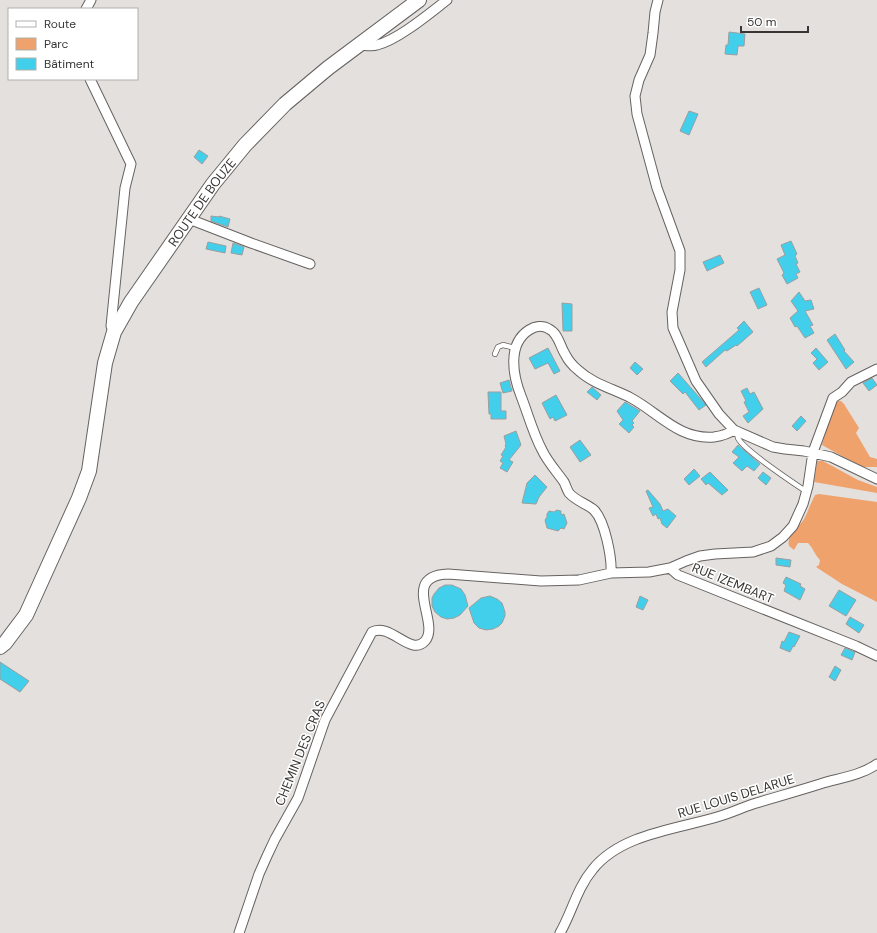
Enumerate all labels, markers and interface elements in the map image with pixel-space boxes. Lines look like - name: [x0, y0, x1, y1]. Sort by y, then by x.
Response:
- legend: [8, 8, 138, 80]
- scale bar: [741, 8, 808, 34]
- text: 50 m: [747, 14, 776, 30]
- text: Route: [44, 16, 76, 32]
- text: Parc: [44, 36, 68, 52]
- text: Bâtiment: [44, 56, 95, 72]
- street label: ROUTE DE BOUZE: [164, 154, 239, 249]
- street label: RUE IZEMBART: [690, 559, 776, 607]
- street label: CHEMIN DES CRAS: [271, 698, 329, 808]
- street label: RUE LOUIS DELARUE: [676, 770, 796, 822]

